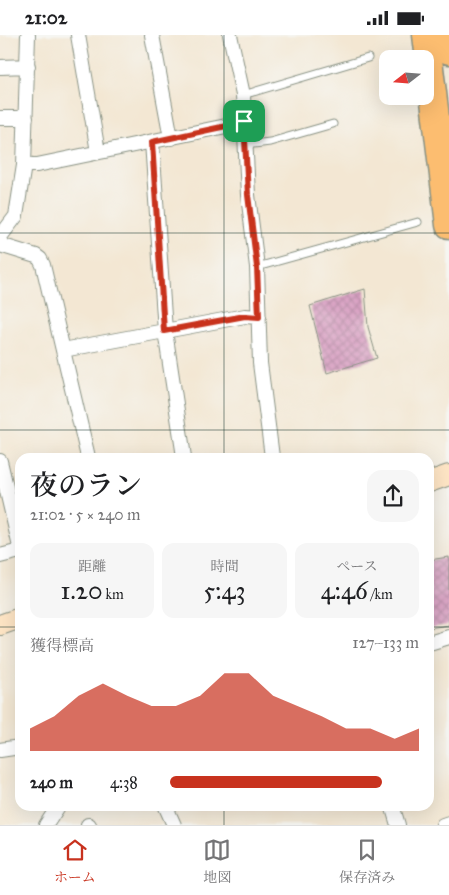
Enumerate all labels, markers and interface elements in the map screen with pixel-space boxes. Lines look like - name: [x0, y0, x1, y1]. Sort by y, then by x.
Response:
- text: 21:02: [25, 6, 67, 29]
- north arrow: [379, 50, 434, 105]
- map controls: [379, 50, 434, 105]
- pin: [223, 100, 265, 142]
- icon: arrive: [230, 107, 258, 135]
- text: 夜のラン: [30, 468, 142, 503]
- button: share: [367, 470, 419, 522]
- text: 21:02 · 5 × 240 m: [30, 505, 140, 524]
- text: 距離: [78, 558, 106, 575]
- text: 時間: [210, 558, 238, 575]
- text: ペース: [336, 558, 377, 575]
- text: 1.20: [61, 575, 103, 606]
- text: 5:43: [204, 575, 245, 606]
- text: 4:46: [321, 575, 368, 606]
- text: km: [103, 586, 124, 603]
- text: /km: [368, 586, 393, 603]
- text: 127–133 m: [352, 633, 419, 652]
- text: 獲得標高: [30, 636, 94, 655]
- text: 240 m: [30, 773, 73, 792]
- text: 4:38: [110, 773, 138, 792]
- tab: ホーム: [54, 836, 96, 886]
- tab: 地図: [203, 836, 231, 886]
- tab: 保存済み: [339, 836, 395, 886]

